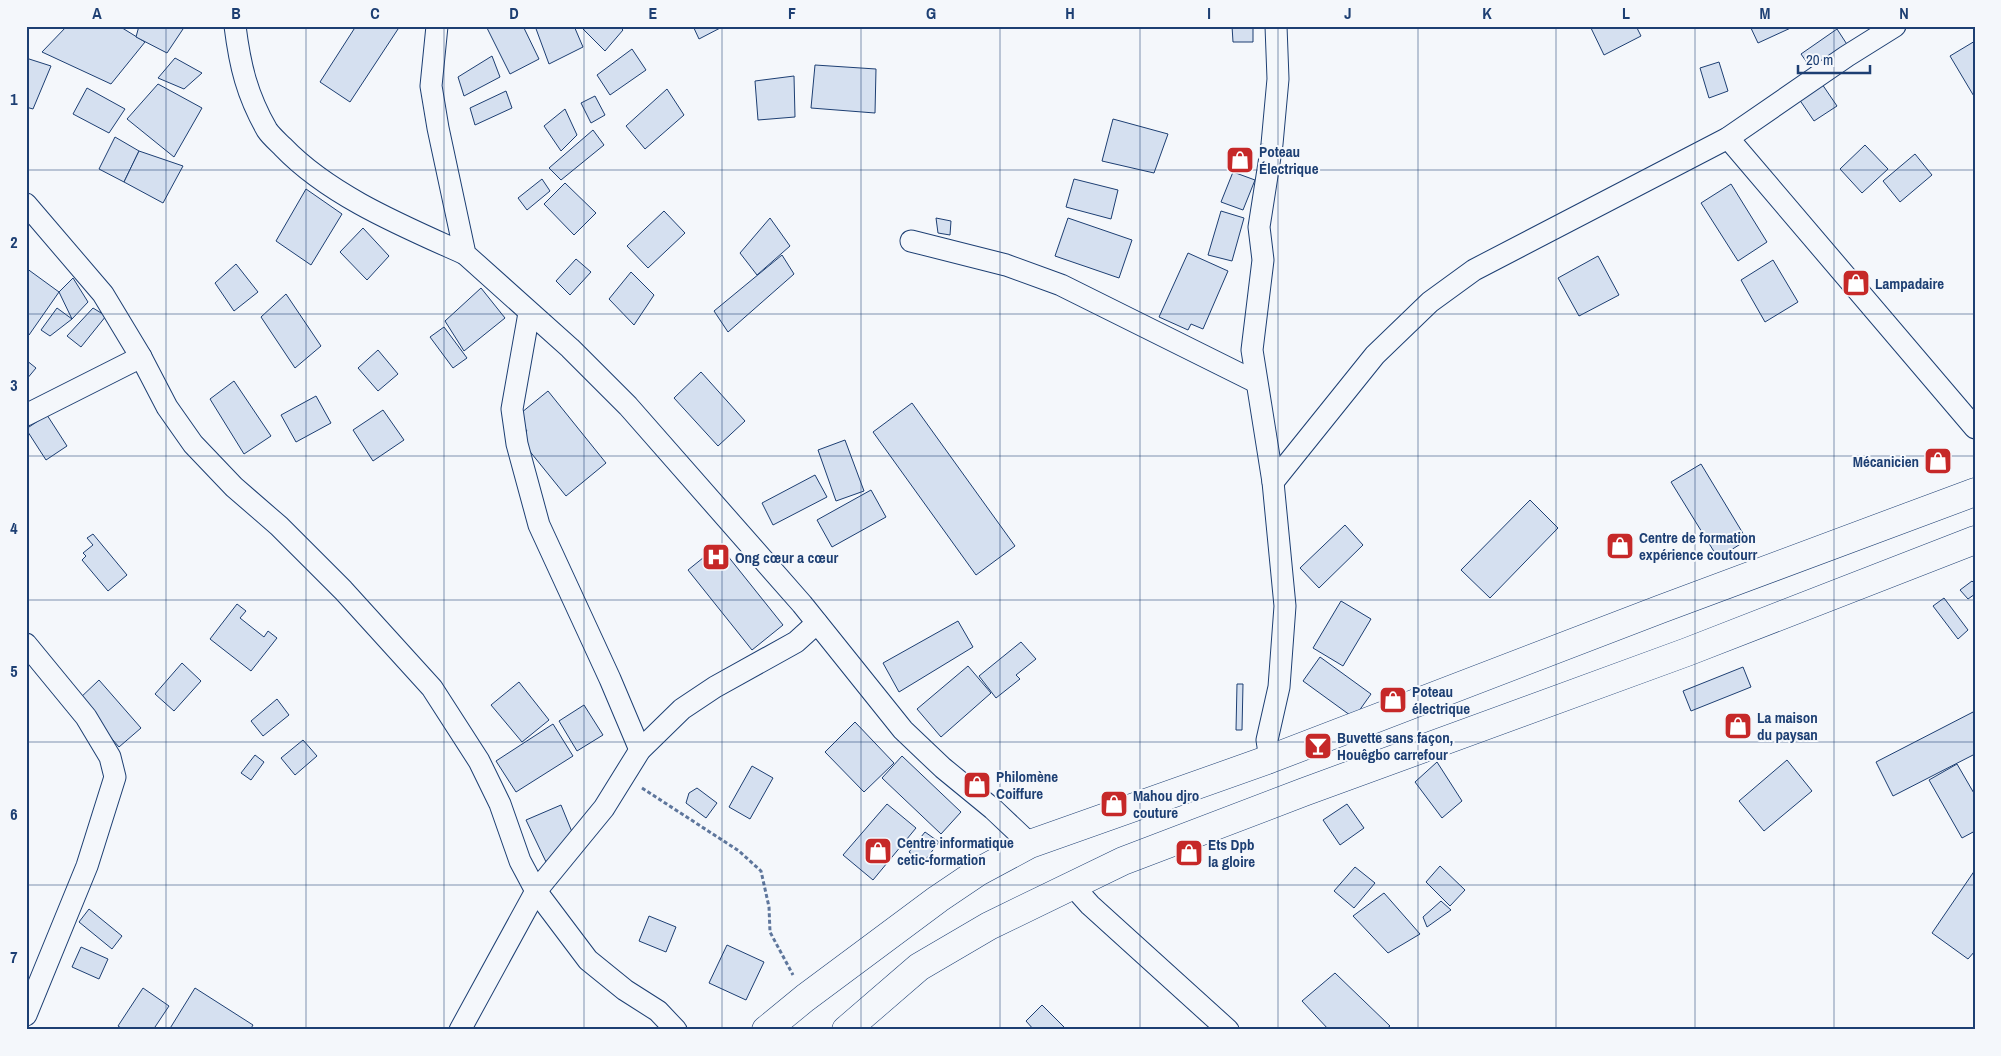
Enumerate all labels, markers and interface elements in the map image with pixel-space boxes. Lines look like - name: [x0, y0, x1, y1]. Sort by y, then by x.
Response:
- text: A: [92, 2, 102, 24]
- text: B: [231, 2, 241, 24]
- text: C: [370, 2, 380, 24]
- text: D: [509, 2, 519, 24]
- text: E: [649, 2, 658, 24]
- text: F: [788, 2, 796, 24]
- text: G: [926, 2, 936, 24]
- text: H: [1065, 2, 1075, 24]
- text: I: [1207, 2, 1211, 24]
- text: J: [1344, 2, 1352, 24]
- text: K: [1482, 2, 1492, 24]
- text: L: [1622, 2, 1630, 24]
- text: M: [1760, 2, 1771, 24]
- text: N: [1899, 2, 1909, 24]
- scale bar: [1798, 42, 1871, 74]
- text: 20 m: [1806, 49, 1833, 70]
- text: 1: [10, 88, 18, 110]
- place label: Poteau Électrique: [1259, 141, 1319, 179]
- shop icon: Poteau Électrique: [1225, 145, 1255, 175]
- text: 2: [10, 231, 18, 253]
- shop icon: Lampadaire: [1841, 268, 1871, 298]
- place label: Lampadaire: [1875, 273, 1944, 294]
- text: 3: [10, 374, 18, 396]
- shop icon: Mécanicien: [1923, 446, 1953, 476]
- place label: Mécanicien: [1853, 451, 1919, 472]
- text: 4: [10, 517, 18, 539]
- place label: Centre de formation expérience coutourr: [1639, 527, 1757, 565]
- shop icon: Centre de formation expérience coutourr: [1605, 531, 1635, 561]
- hospital icon: Ong cœur a cœur: [701, 542, 731, 572]
- place label: Ong cœur a cœur: [735, 547, 838, 568]
- text: 5: [10, 660, 18, 682]
- place label: Poteau électrique: [1412, 681, 1470, 719]
- shop icon: Poteau électrique: [1378, 685, 1408, 715]
- place label: La maison du paysan: [1757, 707, 1818, 745]
- shop icon: La maison du paysan: [1723, 711, 1753, 741]
- place label: Buvette sans façon, Houêgbo carrefour: [1337, 727, 1453, 765]
- bar icon: Buvette sans façon, Houêgbo carrefour: [1303, 731, 1333, 761]
- place label: Philomène Coiffure: [996, 766, 1058, 804]
- shop icon: Philomène Coiffure: [962, 770, 992, 800]
- place label: Mahou djro couture: [1133, 785, 1199, 823]
- shop icon: Mahou djro couture: [1099, 789, 1129, 819]
- text: 6: [10, 803, 18, 825]
- place label: Centre informatique cetic-formation: [897, 832, 1014, 870]
- place label: Ets Dpb la gloire: [1208, 834, 1255, 872]
- shop icon: Centre informatique cetic-formation: [863, 836, 893, 866]
- shop icon: Ets Dpb la gloire: [1174, 838, 1204, 868]
- text: 7: [10, 946, 18, 968]

